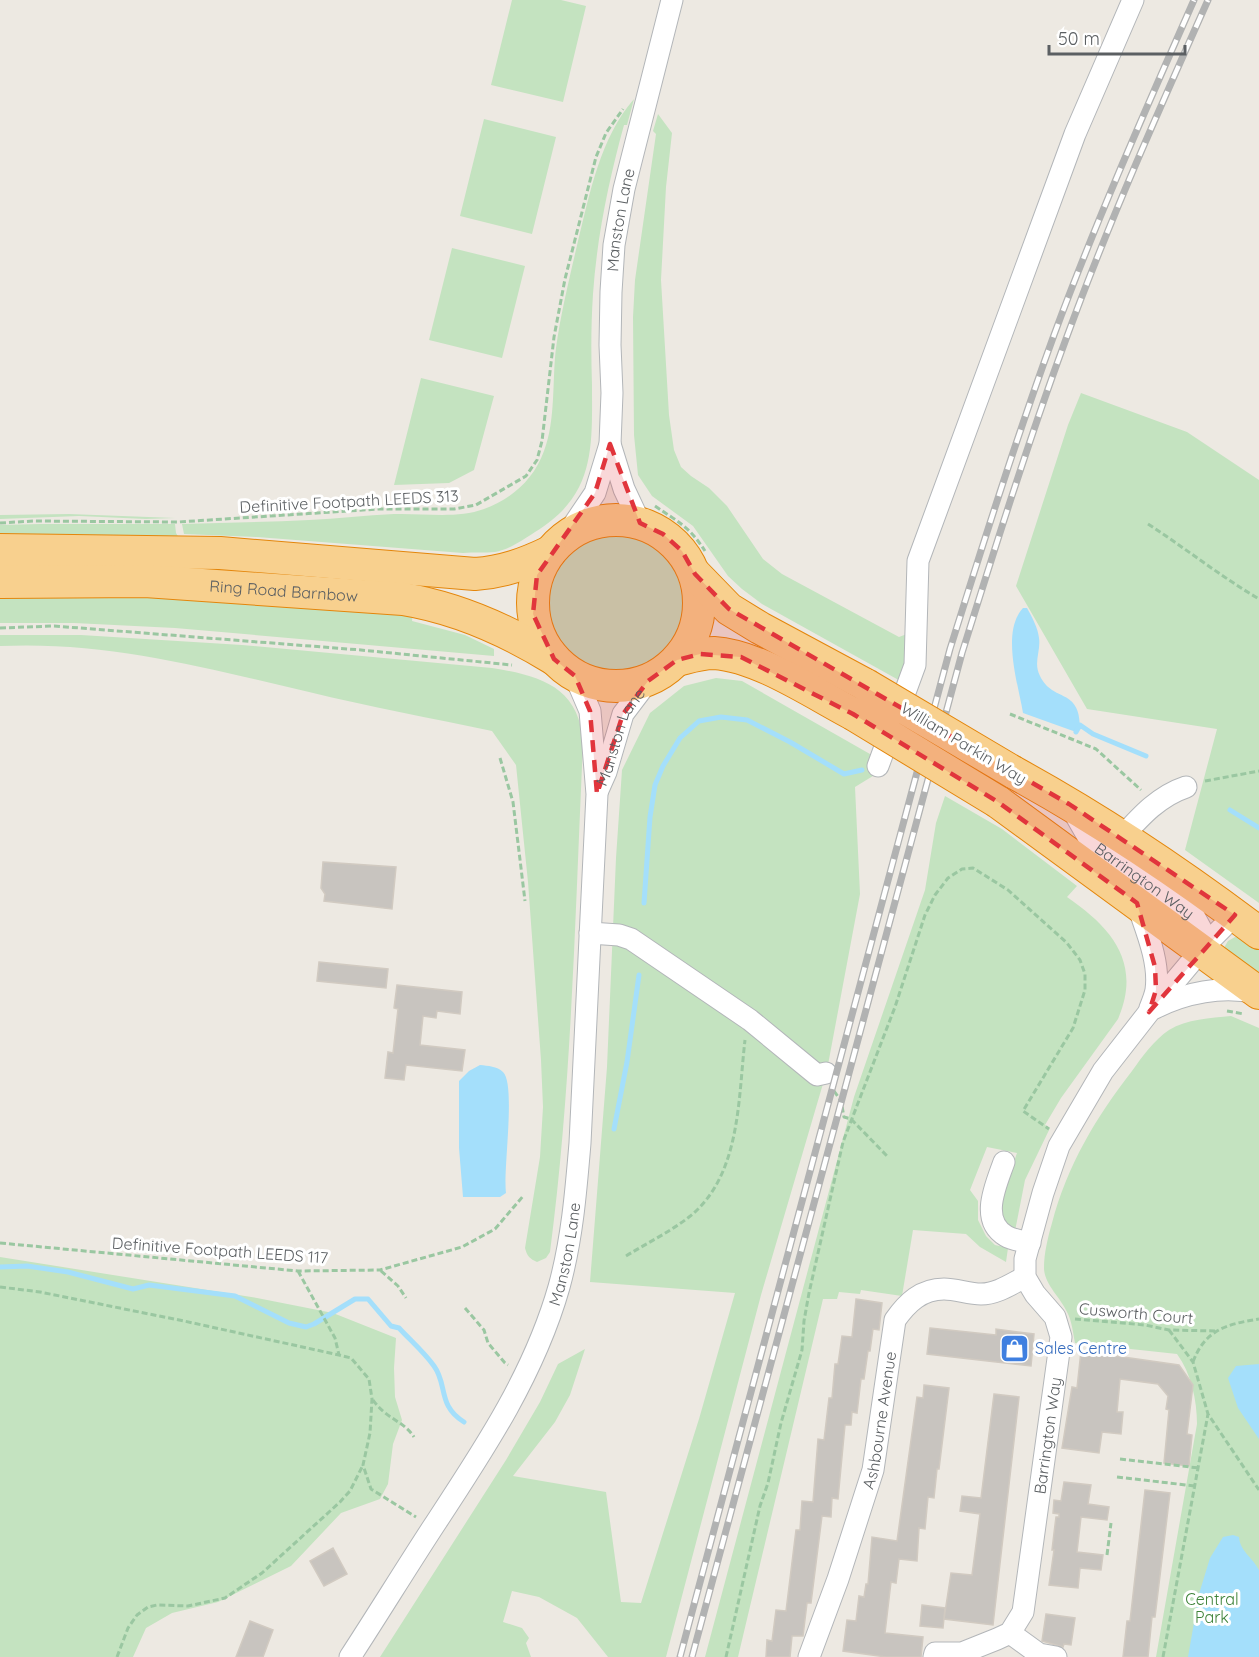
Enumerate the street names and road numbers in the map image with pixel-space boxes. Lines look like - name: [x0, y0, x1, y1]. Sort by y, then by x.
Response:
- street label: Manston Lane: [602, 166, 639, 272]
- street label: Definitive Footpath LEEDS 313: [239, 485, 459, 517]
- street label: Ring Road Barnbow: [209, 576, 359, 606]
- street label: Manston Lane: [591, 684, 649, 789]
- street label: William Parkin Way: [897, 698, 1031, 788]
- street label: Barrington Way: [1091, 838, 1198, 923]
- street label: Manston Lane: [544, 1201, 584, 1308]
- street label: Definitive Footpath LEEDS 117: [111, 1232, 329, 1268]
- street label: Cusworth Court: [1078, 1298, 1194, 1328]
- street label: Ashbourne Avenue: [858, 1350, 900, 1491]
- street label: Barrington Way: [1029, 1376, 1065, 1495]

